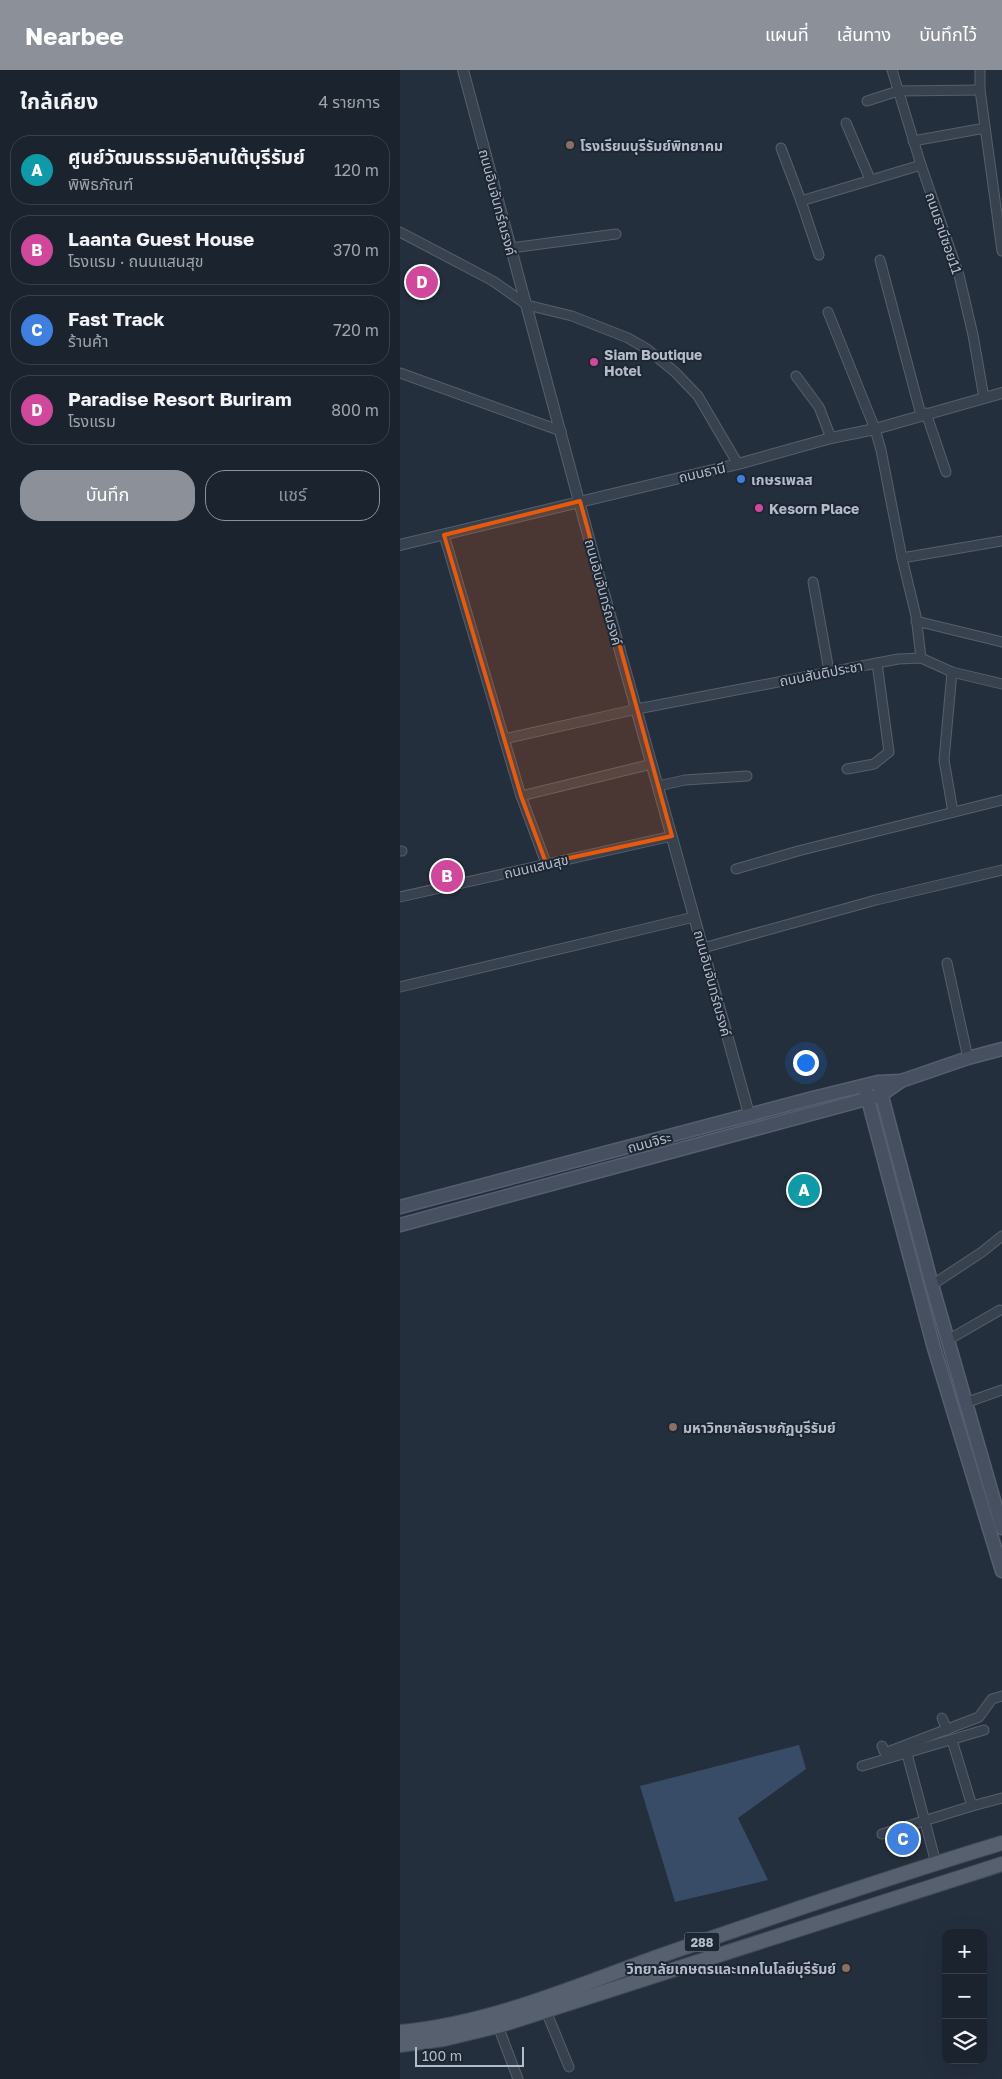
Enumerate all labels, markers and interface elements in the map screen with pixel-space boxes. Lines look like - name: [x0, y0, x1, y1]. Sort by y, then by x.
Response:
- text: Nearbee: [25, 21, 124, 50]
- text: แผนที่: [765, 23, 809, 45]
- text: เส้นทาง: [837, 23, 891, 45]
- text: บันทึกไว้: [919, 23, 977, 45]
- text: ใกล้เคียง: [20, 88, 98, 114]
- text: 4 รายการ: [319, 92, 380, 112]
- place label: โรงเรียนบุรีรัมย์พิทยาคม: [580, 137, 723, 155]
- marker: โรงเรียนบุรีรัมย์พิทยาคม: [564, 139, 576, 151]
- text: ศูนย์วัฒนธรรมอีสานใต้บุรีรัมย์: [68, 145, 305, 168]
- street label: ถนนอินจันทร์ณรงค์: [476, 147, 520, 257]
- text: A: [31, 160, 43, 180]
- text: 120 m: [334, 160, 379, 180]
- text: พิพิธภัณฑ์: [68, 174, 133, 194]
- street label: ถนนธานีซอย11: [922, 190, 966, 276]
- text: Laanta Guest House: [68, 227, 254, 250]
- text: B: [31, 240, 43, 260]
- text: 370 m: [333, 240, 379, 260]
- text: โรงแรม · ถนนแสนสุข: [68, 251, 204, 271]
- pin: D: [406, 263, 438, 301]
- text: Fast Track: [68, 307, 165, 330]
- text: C: [31, 320, 43, 340]
- text: 720 m: [333, 320, 379, 340]
- text: ร้านค้า: [68, 331, 108, 351]
- place label: Siam Boutique Hotel: [604, 346, 702, 379]
- marker: Siam Boutique Hotel: [588, 356, 600, 368]
- text: Paradise Resort Buriram: [68, 387, 292, 410]
- text: D: [31, 400, 43, 420]
- text: 800 m: [331, 400, 379, 420]
- text: โรงแรม: [68, 411, 116, 431]
- street label: ถนนธานี: [677, 458, 727, 486]
- button: บันทึก: [20, 470, 195, 521]
- button: แชร์: [205, 470, 380, 521]
- place label: เกษรเพลส: [751, 471, 813, 488]
- marker: เกษรเพลส: [735, 473, 747, 485]
- place label: Kesorn Place: [769, 500, 859, 517]
- marker: Kesorn Place: [753, 502, 765, 514]
- street label: ถนนอินจันทร์ณรงค์: [582, 537, 626, 647]
- street label: ถนนสันติประชา: [778, 657, 864, 689]
- street label: ถนนแสนสุข: [502, 850, 570, 883]
- pin: B: [431, 857, 463, 895]
- street label: ถนนอินจันทร์ณรงค์: [691, 928, 735, 1038]
- your location: [793, 1050, 819, 1076]
- street label: ถนนจิระ: [625, 1128, 673, 1156]
- pin: A: [788, 1171, 820, 1209]
- place label: มหาวิทยาลัยราชภัฏบุรีรัมย์: [683, 1419, 836, 1437]
- marker: มหาวิทยาลัยราชภัฏบุรีรัมย์: [667, 1421, 679, 1433]
- pin: C: [887, 1820, 919, 1858]
- map controls: [942, 1929, 987, 2064]
- button: +: [942, 1929, 987, 1974]
- road number: 288: [684, 1932, 720, 1951]
- place label: วิทยาลัยเกษตรและเทคโนโลยีบุรีรัมย์: [626, 1960, 836, 1978]
- marker: วิทยาลัยเกษตรและเทคโนโลยีบุรีรัมย์: [840, 1962, 852, 1974]
- button: −: [942, 1974, 987, 2019]
- button: layers: [942, 2019, 987, 2064]
- scale bar: [415, 2044, 524, 2067]
- text: 100 m: [422, 2047, 462, 2064]

